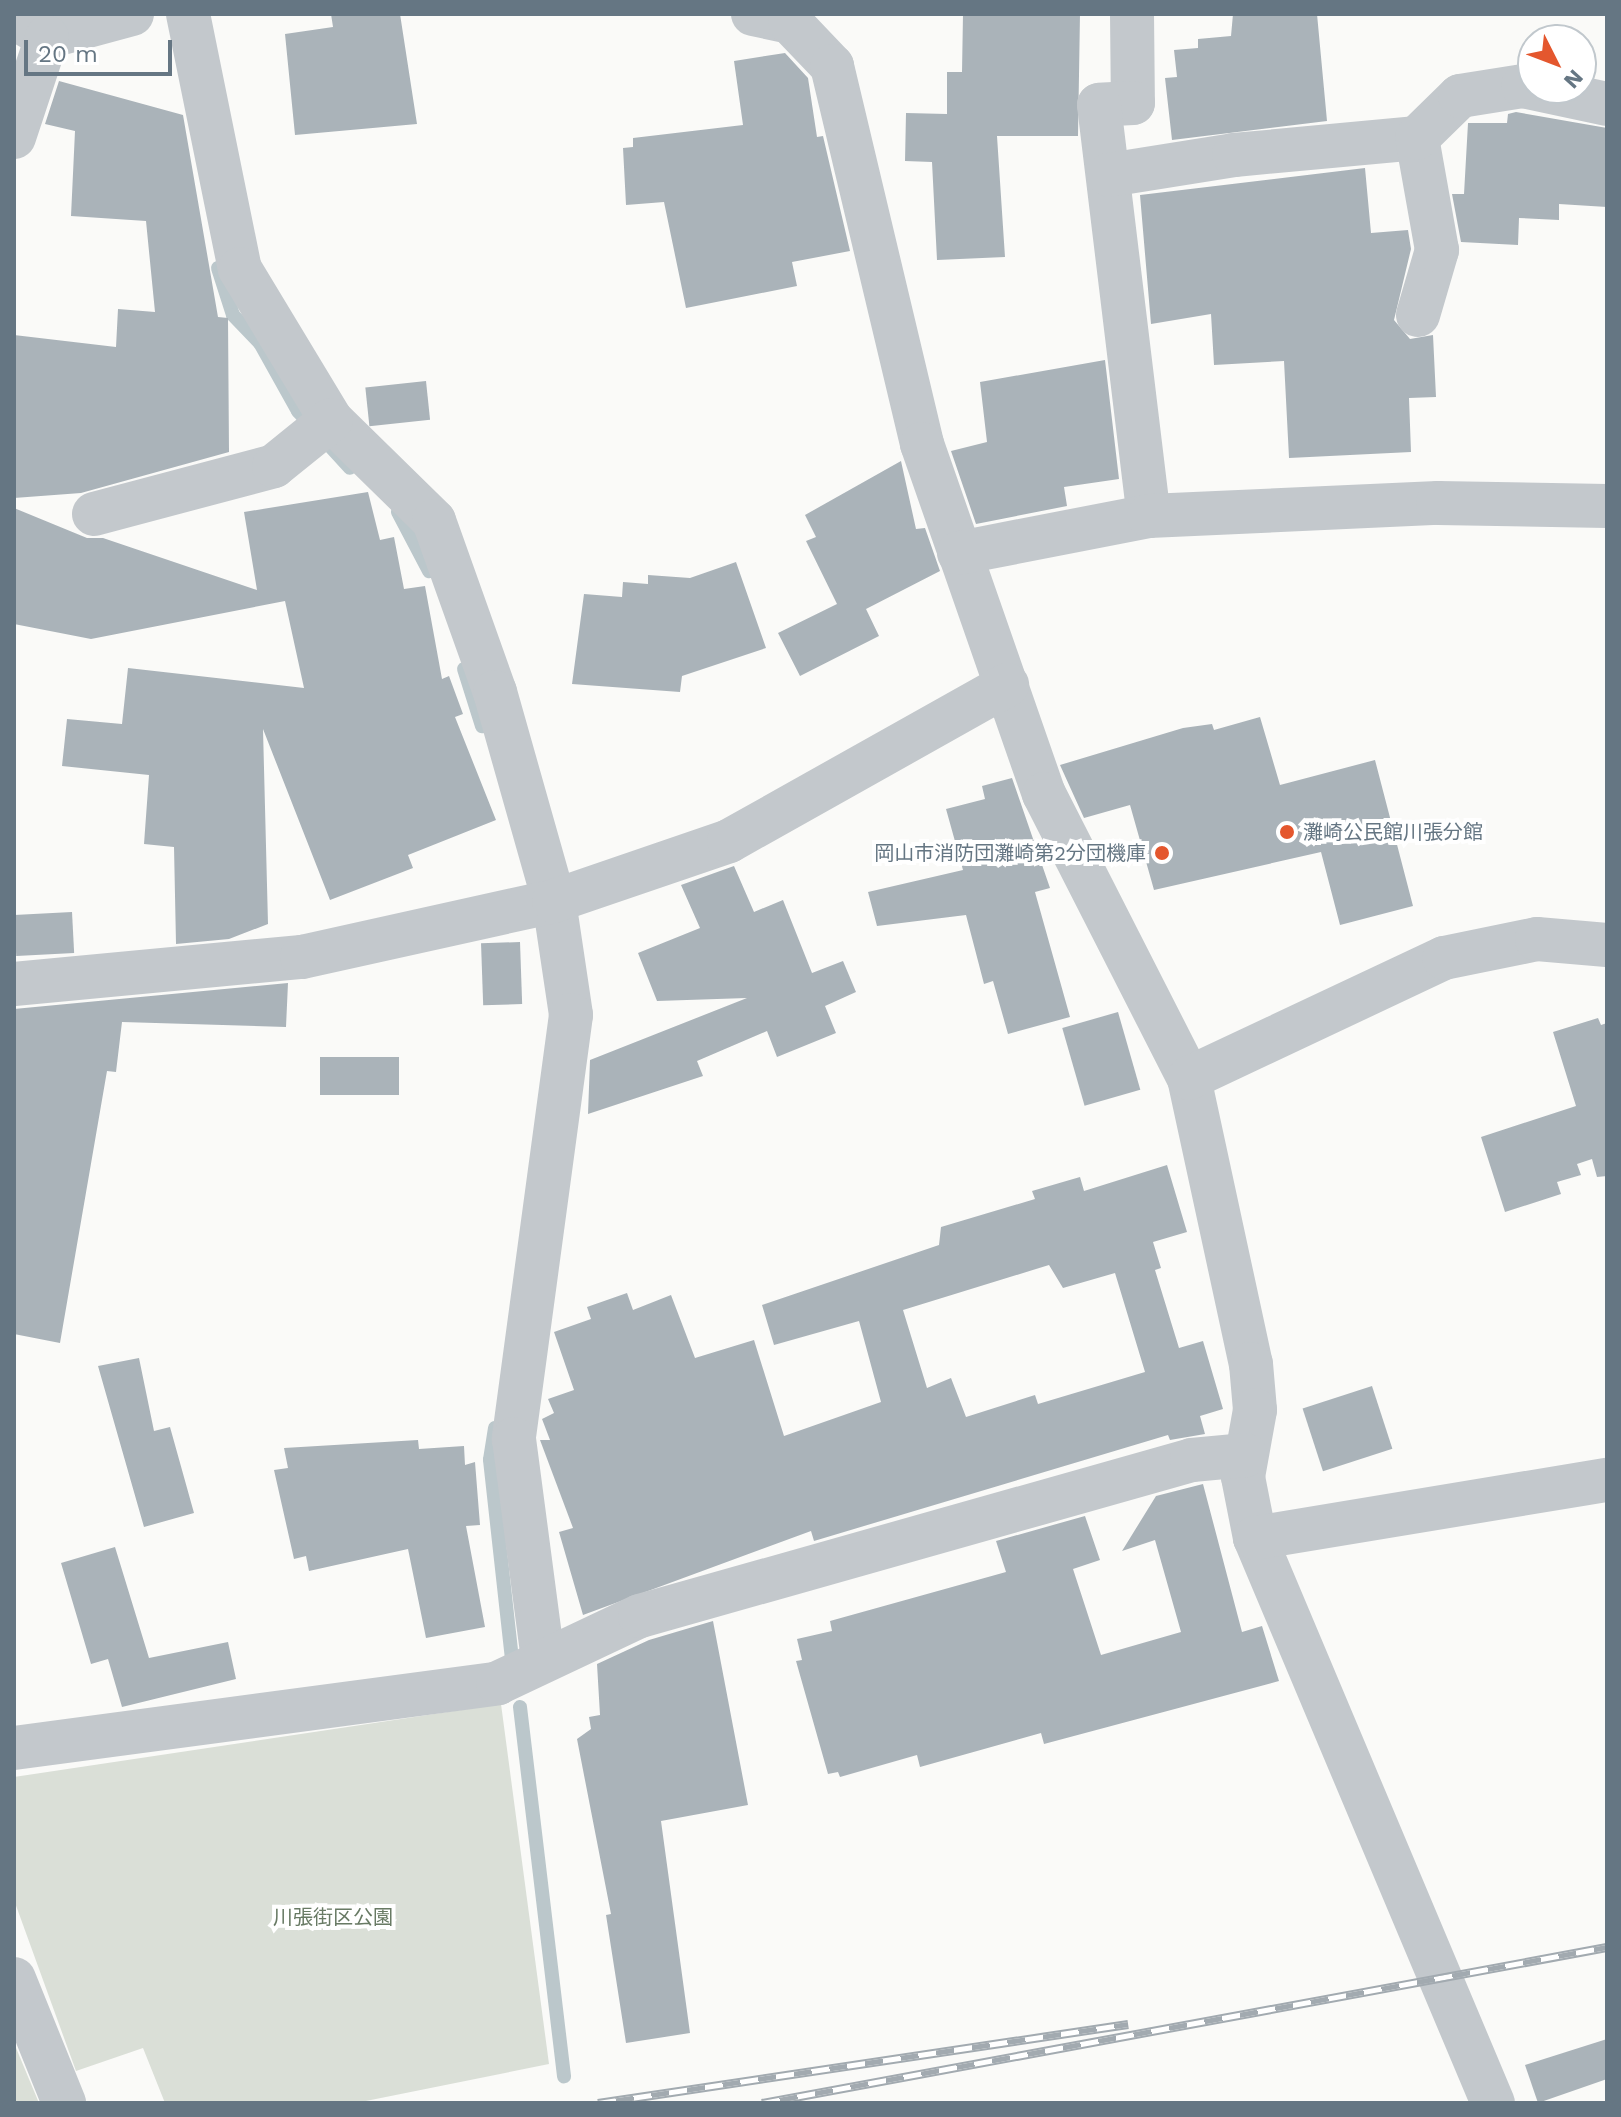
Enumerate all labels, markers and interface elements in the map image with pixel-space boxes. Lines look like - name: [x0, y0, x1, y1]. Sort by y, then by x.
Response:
- scale bar: [28, 24, 176, 74]
- north arrow: [1517, 24, 1597, 104]
- text: 20 m: [38, 40, 98, 68]
- text: N: [1559, 65, 1588, 93]
- place label: 灘崎公民館川張分館: [1303, 820, 1483, 844]
- marker: 灘崎公民館川張分館: [1278, 823, 1296, 841]
- place label: 岡山市消防団灘崎第2分団機庫: [874, 841, 1146, 865]
- marker: 岡山市消防団灘崎第2分団機庫: [1153, 844, 1171, 862]
- park label: 川張街区公園: [273, 1905, 393, 1929]

